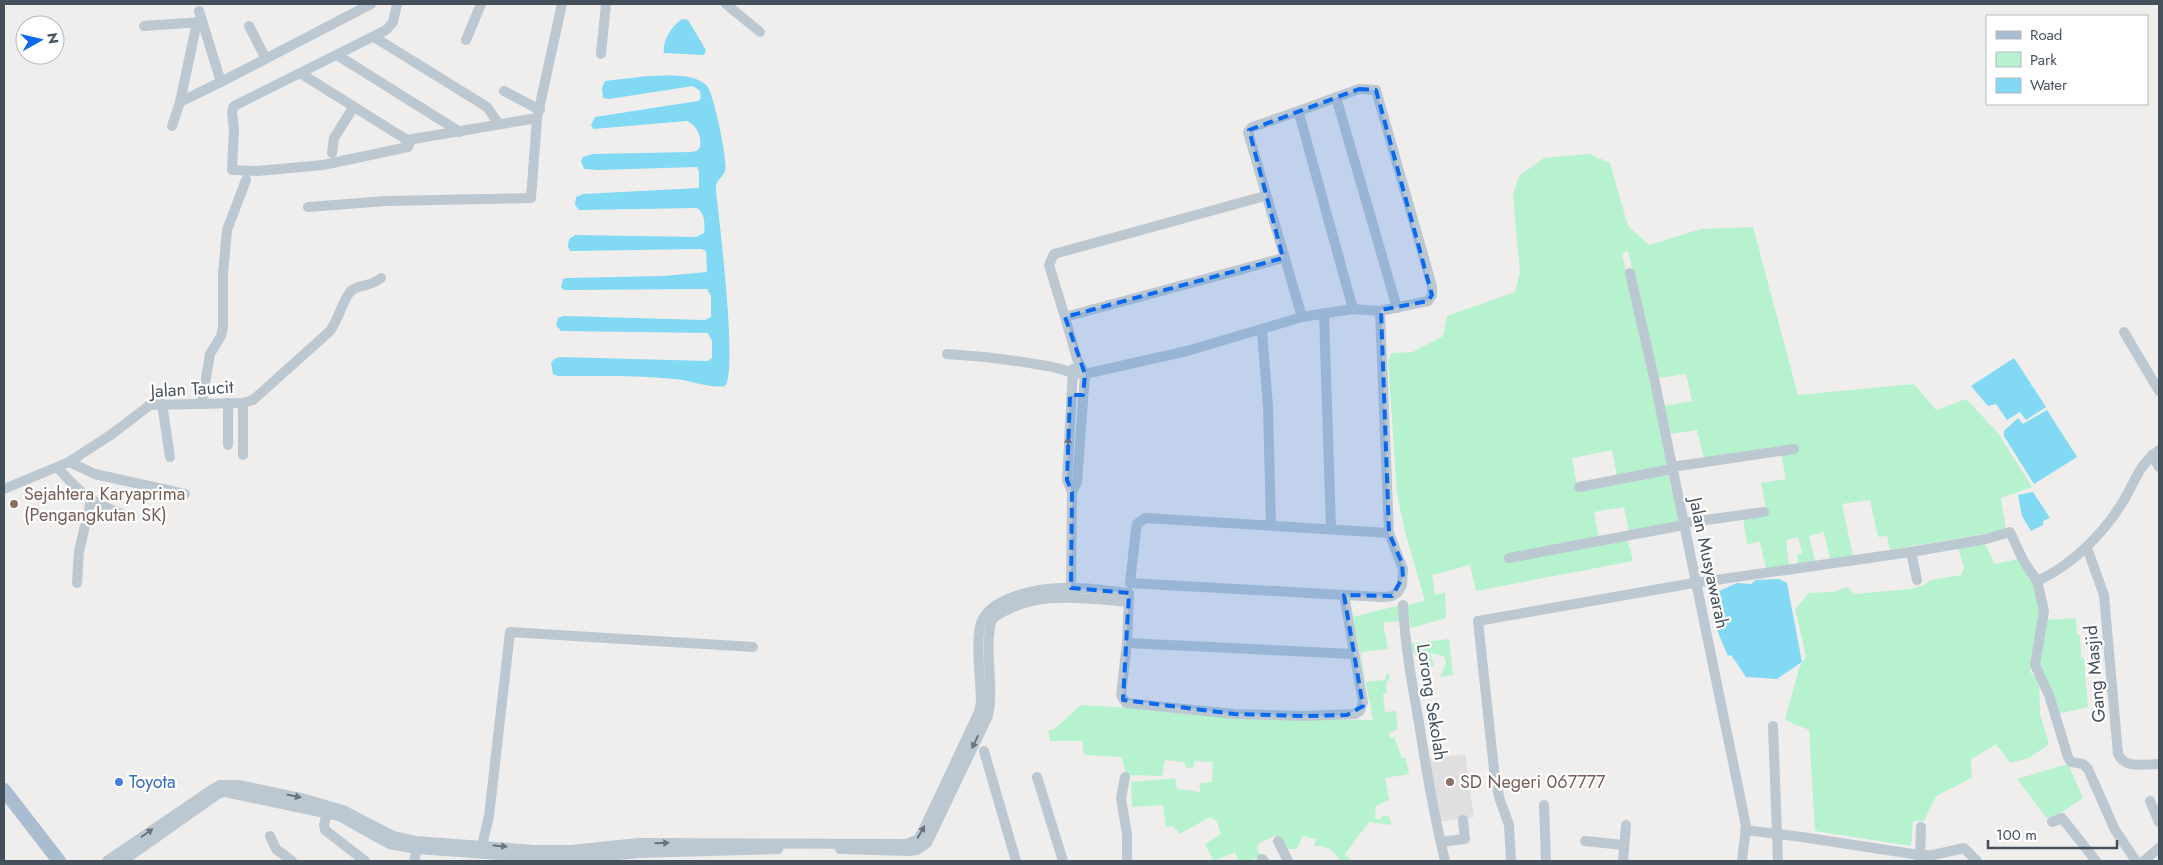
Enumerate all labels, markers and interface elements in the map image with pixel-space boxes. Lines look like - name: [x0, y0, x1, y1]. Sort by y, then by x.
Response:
- north arrow: [15, 15, 65, 65]
- legend: [1986, 15, 2148, 105]
- text: Road: [2030, 24, 2062, 46]
- text: N: [42, 31, 64, 45]
- text: Park: [2030, 49, 2057, 71]
- text: Water: [2030, 74, 2068, 96]
- street label: Jalan Taucit: [148, 374, 235, 404]
- one-way arrow: [1065, 436, 1073, 452]
- place label: Sejahtera Karyaprima (Pengangkutan SK): [24, 481, 186, 528]
- street label: Jalan Musyawarah: [1682, 493, 1736, 631]
- marker: Sejahtera Karyaprima (Pengangkutan SK): [8, 498, 20, 510]
- street label: Gang Masjid: [2078, 624, 2112, 724]
- street label: Lorong Sekolah: [1410, 642, 1454, 762]
- one-way arrow: [971, 735, 979, 749]
- place label: Toyota: [129, 769, 176, 795]
- place label: SD Negeri 067777: [1460, 769, 1606, 795]
- marker: Toyota: [113, 776, 125, 788]
- marker: SD Negeri 067777: [1444, 776, 1456, 788]
- one-way arrow: [286, 793, 302, 801]
- scale bar: [1988, 818, 2117, 850]
- text: 100 m: [1996, 824, 2037, 846]
- one-way arrow: [917, 826, 926, 839]
- one-way arrow: [140, 828, 154, 838]
- one-way arrow: [654, 839, 670, 847]
- one-way arrow: [492, 842, 508, 850]

